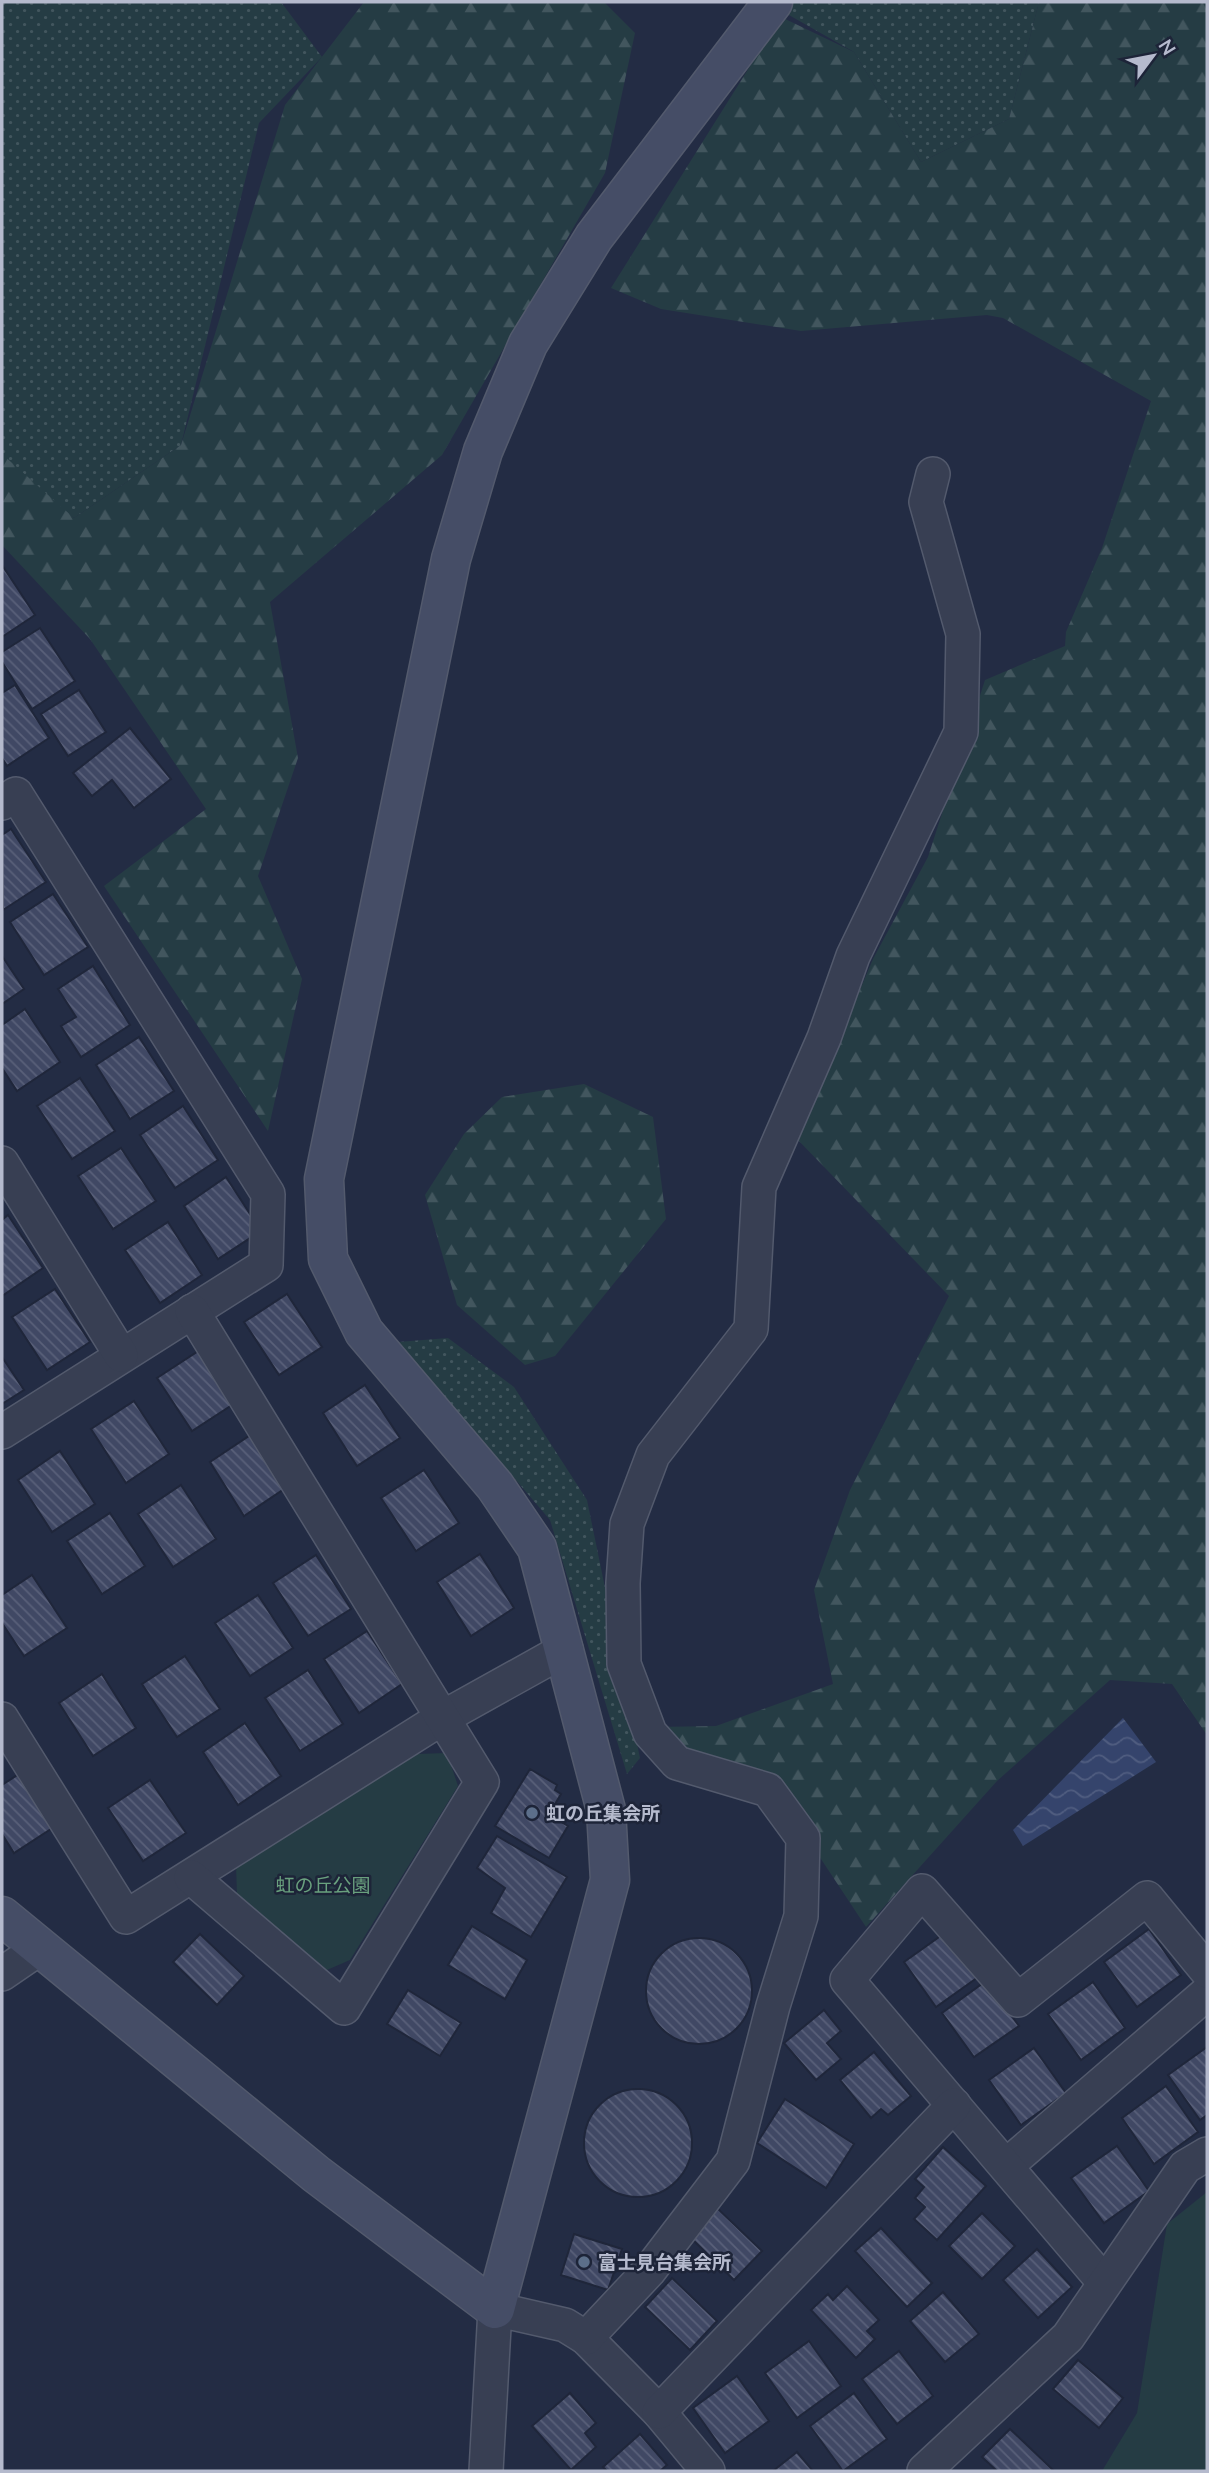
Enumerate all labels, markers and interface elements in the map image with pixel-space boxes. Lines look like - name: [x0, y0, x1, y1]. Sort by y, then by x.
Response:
- north arrow: [1118, 21, 1188, 91]
- text: N: [1152, 35, 1181, 60]
- place label: 虹の丘集会所: [546, 1801, 660, 1827]
- marker: 虹の丘集会所: [524, 1805, 540, 1821]
- park label: 虹の丘公園: [275, 1873, 371, 1899]
- place label: 富士見台集会所: [598, 2250, 731, 2276]
- marker: 富士見台集会所: [576, 2254, 592, 2270]

